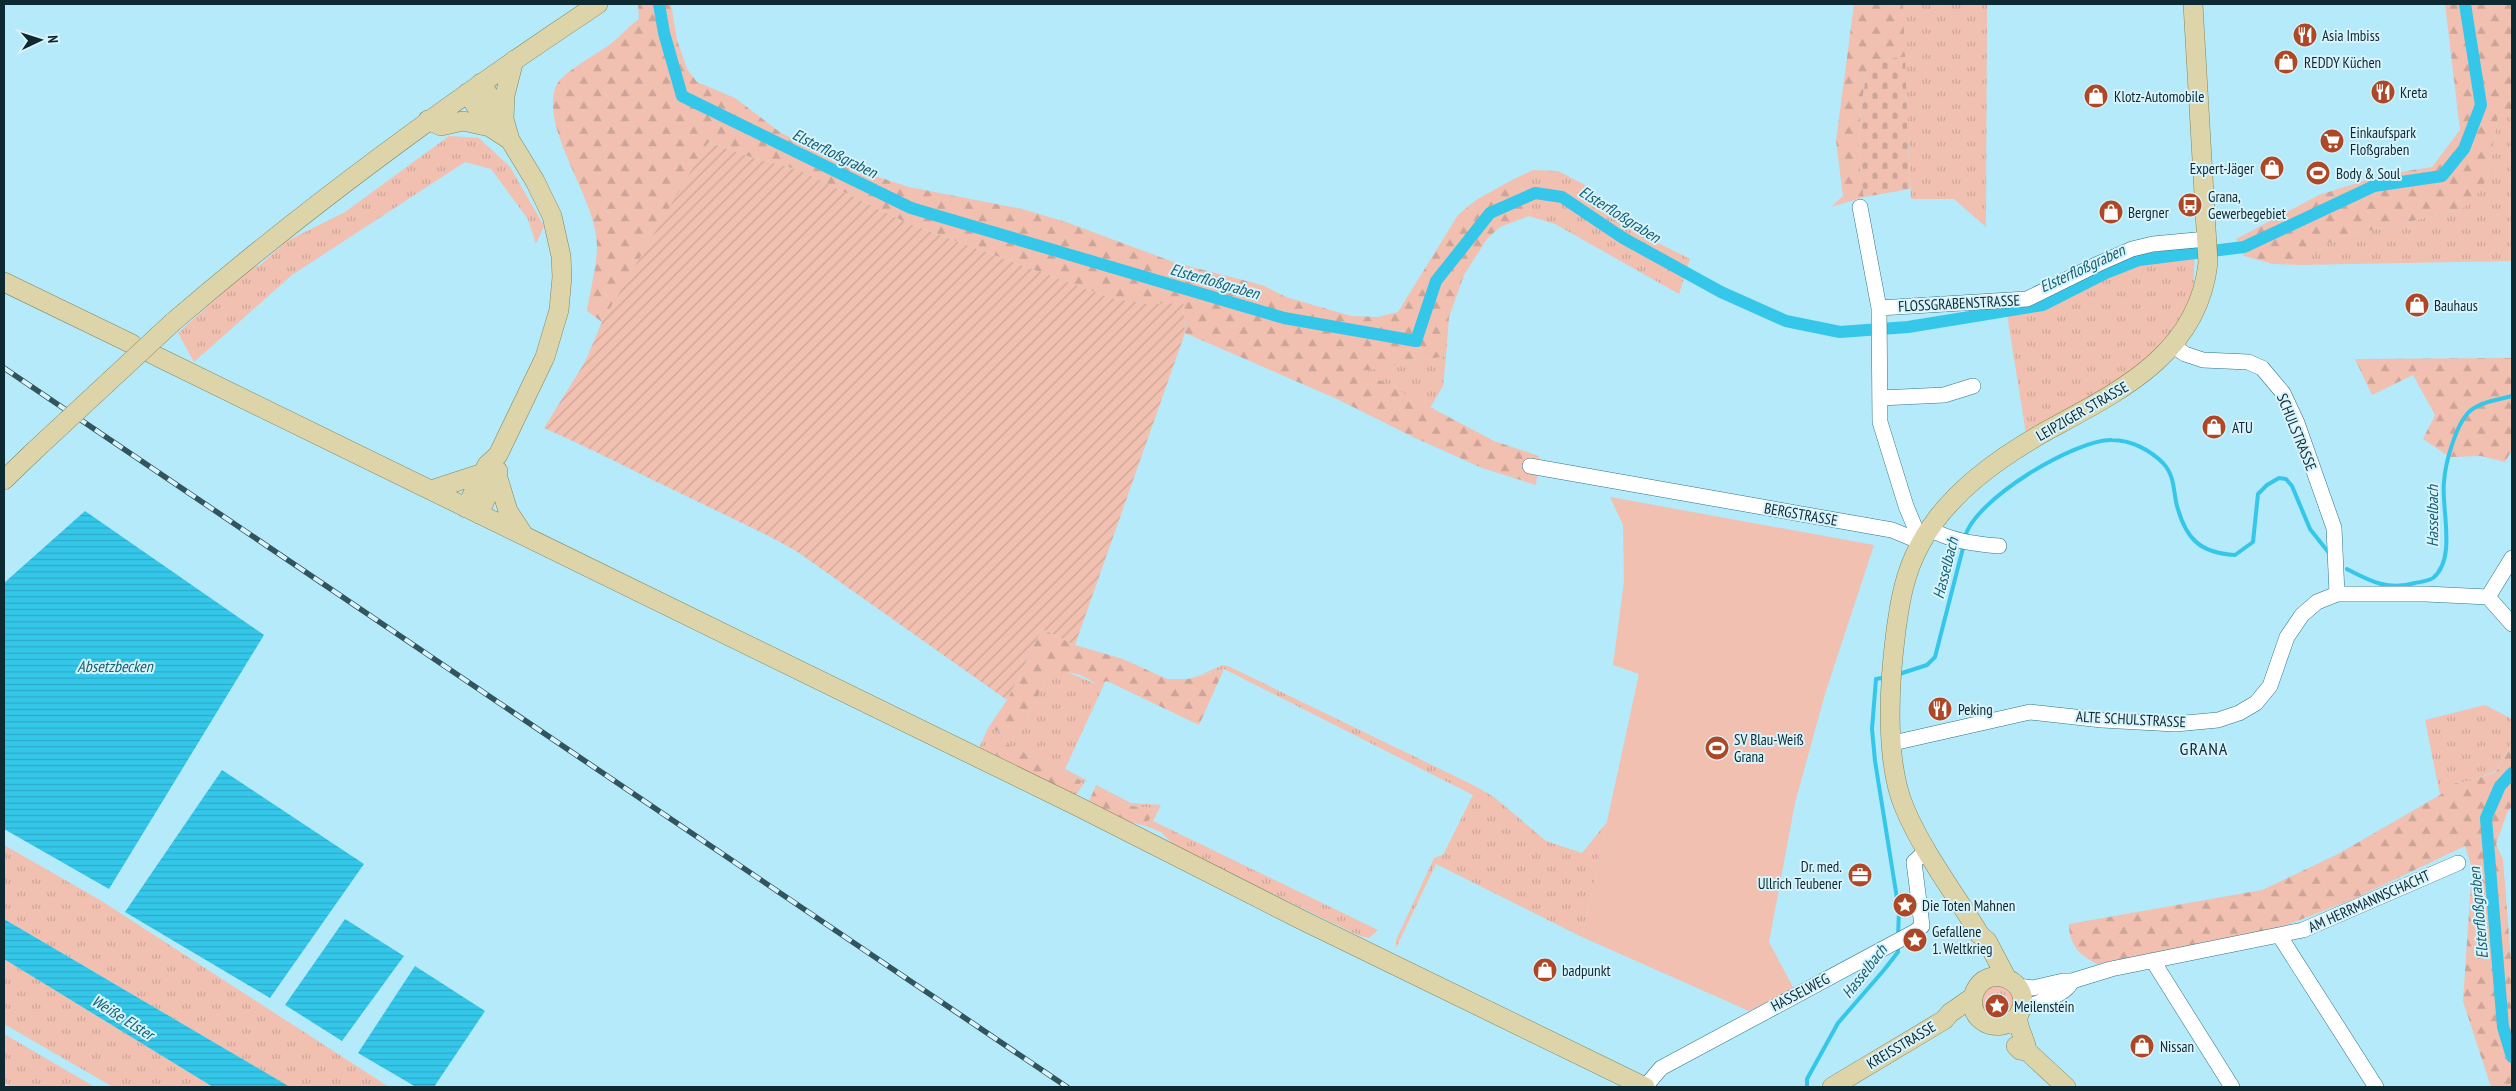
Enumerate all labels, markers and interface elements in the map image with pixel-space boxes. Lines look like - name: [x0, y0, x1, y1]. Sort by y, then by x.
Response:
- north arrow: [15, 15, 65, 65]
- restaurant icon: Asia Imbiss: [2292, 22, 2318, 48]
- place label: Asia Imbiss: [2322, 26, 2380, 45]
- text: N: [44, 35, 62, 43]
- shop icon: REDDY Küchen: [2273, 49, 2299, 75]
- place label: REDDY Küchen: [2304, 53, 2381, 72]
- restaurant icon: Kreta: [2370, 79, 2396, 105]
- shop icon: Klotz-Automobile: [2083, 83, 2109, 109]
- place label: Kreta: [2400, 83, 2428, 102]
- place label: Klotz-Automobile: [2114, 87, 2204, 106]
- place label: Einkaufspark Floßgraben: [2350, 123, 2416, 159]
- water label: Elsterfloßgraben: [789, 124, 881, 183]
- supermarket icon: Einkaufspark Floßgraben: [2319, 128, 2345, 154]
- shop icon: Expert-Jäger: [2259, 155, 2285, 181]
- place label: Expert-Jäger: [2190, 159, 2255, 178]
- sports icon: Body & Soul: [2305, 160, 2331, 186]
- place label: Body & Soul: [2336, 164, 2401, 183]
- water label: Elsterfloßgraben: [1576, 181, 1665, 247]
- place label: Grana, Gewerbegebiet: [2208, 187, 2286, 223]
- bus stop icon: Grana, Gewerbegebiet: [2177, 192, 2203, 218]
- shop icon: Bergner: [2098, 199, 2124, 225]
- place label: Bergner: [2128, 203, 2170, 222]
- water label: Elsterfloßgraben: [2036, 239, 2129, 296]
- water label: Elsterfloßgraben: [1168, 259, 1263, 304]
- street label: FLOSSGRABENSTRASSE: [1898, 290, 2020, 316]
- shop icon: Bauhaus: [2404, 292, 2430, 318]
- place label: Bauhaus: [2434, 296, 2478, 315]
- street label: LEIPZIGER STRASSE: [2033, 377, 2131, 445]
- street label: SCHULSTRASSE: [2273, 391, 2321, 473]
- shop icon: ATU: [2201, 414, 2227, 440]
- place label: ATU: [2232, 418, 2253, 437]
- water label: Hasselbach: [2422, 484, 2442, 547]
- street label: BERGSTRASSE: [1763, 498, 1839, 530]
- water label: Hasselbach: [1928, 534, 1962, 601]
- water label: Absetzbecken: [77, 656, 154, 676]
- restaurant icon: Peking: [1927, 696, 1953, 722]
- place label: Peking: [1958, 700, 1993, 719]
- street label: ALTE SCHULSTRASSE: [2076, 707, 2186, 731]
- place label: SV Blau-Weiß Grana: [1734, 730, 1804, 766]
- sports icon: SV Blau-Weiß Grana: [1704, 735, 1730, 761]
- district label: GRANA: [2180, 737, 2228, 760]
- place label: Dr. med. Ullrich Teubener: [1758, 857, 1843, 893]
- office icon: Dr. med. Ullrich Teubener: [1847, 862, 1873, 888]
- water label: Elsterfloßgraben: [2464, 865, 2492, 960]
- street label: AM HERRMANNSCHACHT: [2305, 866, 2433, 936]
- place icon: Die Toten Mahnen: [1892, 892, 1918, 918]
- place label: Die Toten Mahnen: [1922, 896, 2015, 915]
- place label: Gefallene 1. Weltkrieg: [1932, 922, 1992, 958]
- place icon: Gefallene 1. Weltkrieg: [1902, 927, 1928, 953]
- water label: Hasselbach: [1837, 940, 1892, 1002]
- shop icon: badpunkt: [1532, 957, 1558, 983]
- place label: badpunkt: [1562, 961, 1611, 980]
- street label: HASSELWEG: [1767, 969, 1833, 1015]
- water label: Weiße Elster: [88, 990, 160, 1045]
- place icon: Meilenstein: [1984, 993, 2010, 1019]
- place label: Meilenstein: [2014, 997, 2074, 1016]
- street label: KREISSTRASSE: [1863, 1017, 1939, 1073]
- shop icon: Nissan: [2129, 1033, 2155, 1059]
- place label: Nissan: [2160, 1037, 2194, 1056]

